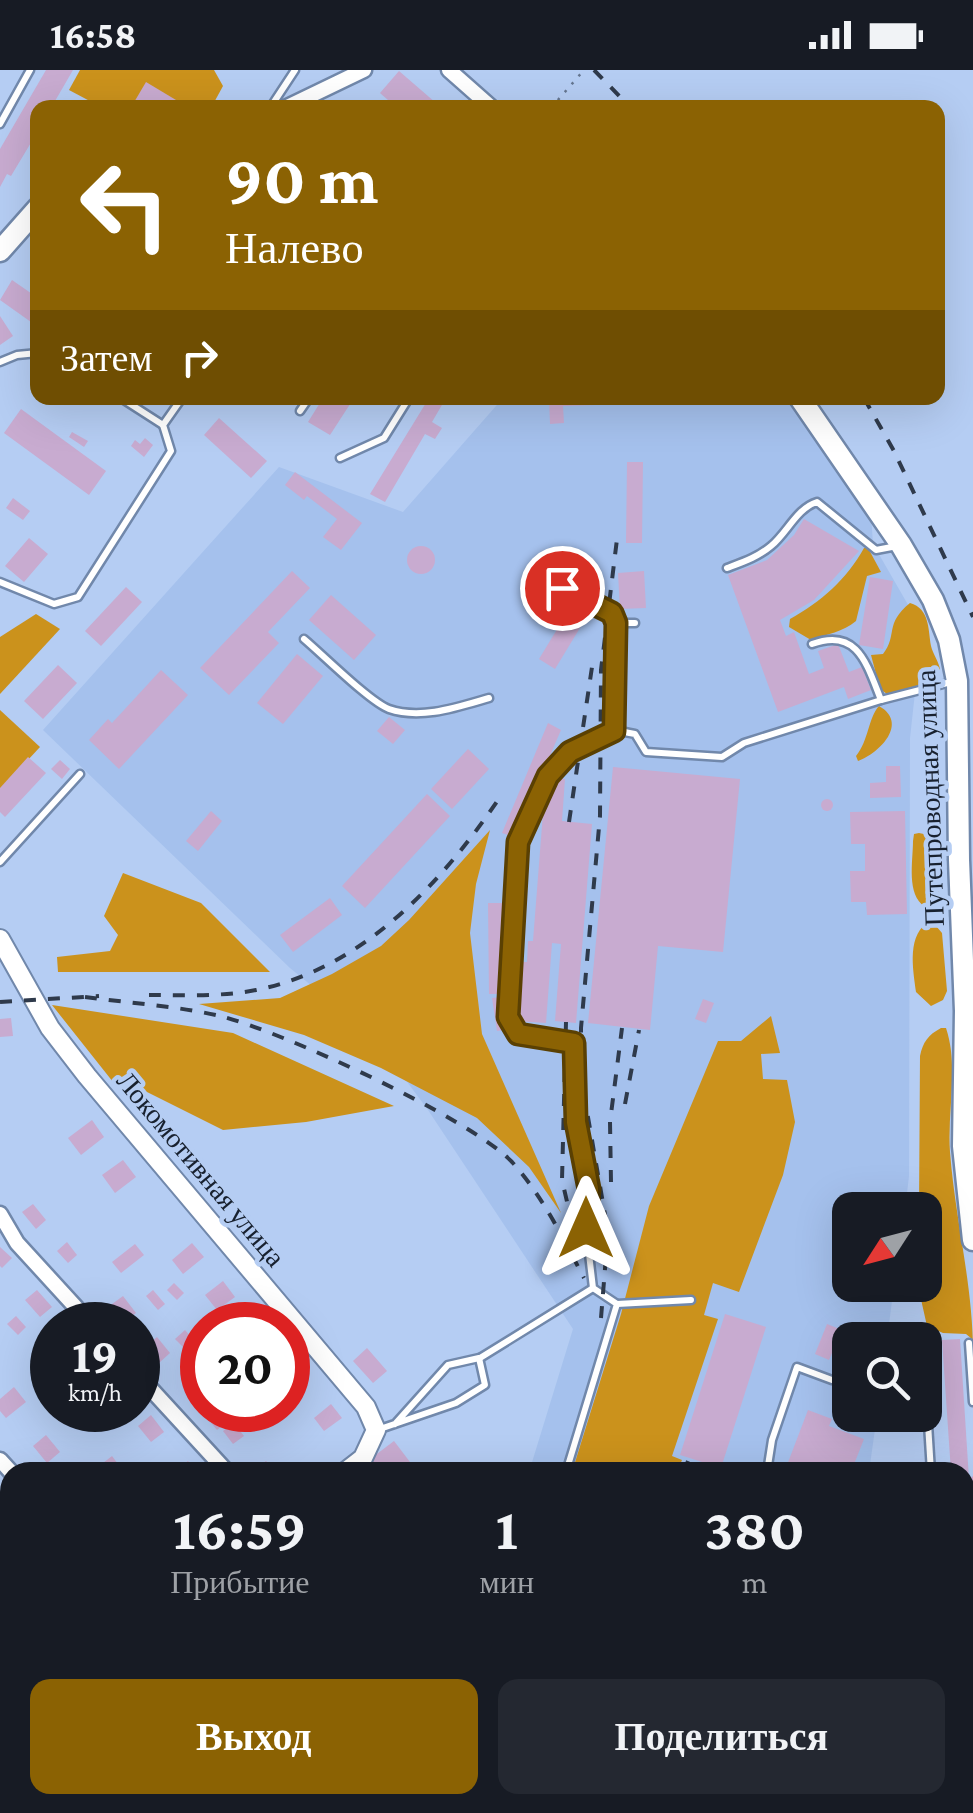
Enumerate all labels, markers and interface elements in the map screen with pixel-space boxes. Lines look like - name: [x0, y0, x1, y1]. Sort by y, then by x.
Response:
- text: 16:58: [50, 14, 136, 56]
- icon: left: [60, 140, 190, 270]
- text: 90 m: [225, 140, 378, 218]
- text: Налево: [225, 223, 364, 273]
- icon: right: [172, 330, 227, 385]
- text: Затем: [60, 337, 152, 379]
- pin: [520, 546, 605, 631]
- icon: arrive: [535, 561, 590, 616]
- street label: Путепроводная улица: [910, 668, 950, 927]
- street label: Локомотивная улица: [111, 1065, 292, 1273]
- position arrow: [534, 1176, 638, 1280]
- north arrow: [832, 1192, 942, 1302]
- map controls: [832, 1192, 942, 1432]
- speed limit sign: 20: [180, 1302, 310, 1432]
- button: search: [832, 1322, 942, 1432]
- text: 19: [72, 1327, 118, 1383]
- text: km/h: [68, 1379, 122, 1406]
- text: 16:59: [173, 1495, 307, 1562]
- text: 1: [496, 1495, 518, 1562]
- text: 380: [704, 1495, 805, 1562]
- text: Прибытие: [170, 1564, 309, 1600]
- text: мин: [480, 1564, 534, 1600]
- text: m: [742, 1564, 767, 1600]
- button: Выход: [30, 1679, 478, 1794]
- button: Поделиться: [498, 1679, 945, 1794]

